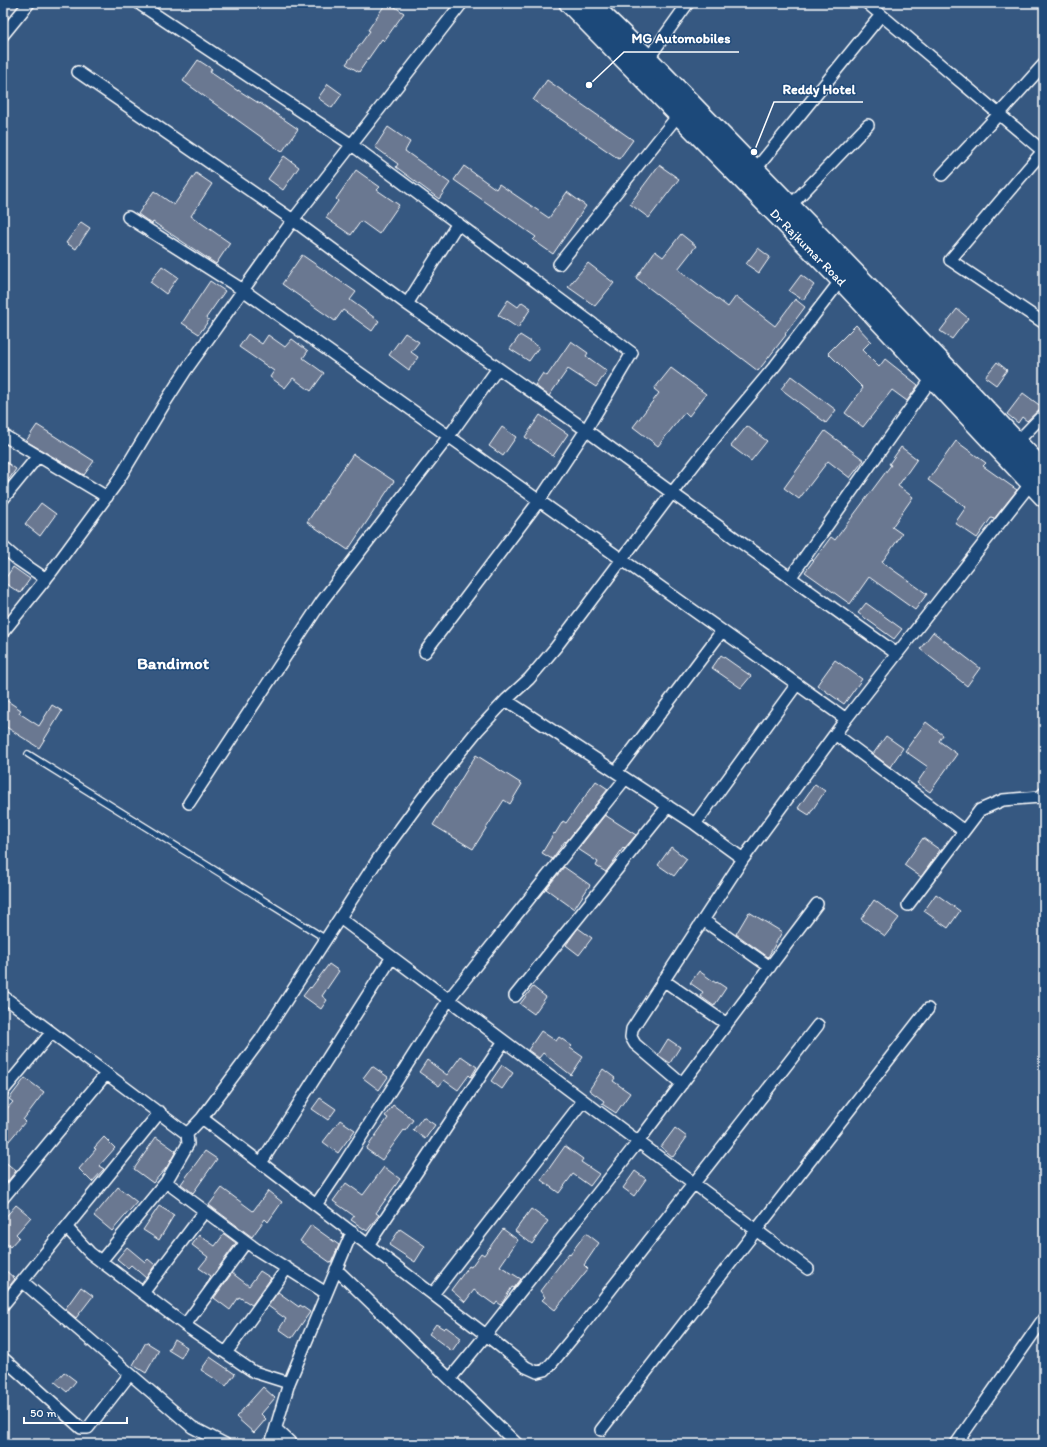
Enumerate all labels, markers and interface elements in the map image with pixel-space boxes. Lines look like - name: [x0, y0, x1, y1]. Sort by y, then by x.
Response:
- callout: MG Automobiles: [624, 26, 739, 52]
- text: MG Automobiles: [632, 30, 730, 47]
- callout: Reddy Hotel: [774, 76, 863, 102]
- text: Reddy Hotel: [783, 81, 856, 98]
- street label: Dr Rajkumar Road: [767, 206, 849, 289]
- district label: Bandimot: [137, 653, 210, 673]
- scale bar: [24, 1399, 127, 1425]
- text: 50 m: [30, 1406, 56, 1420]

